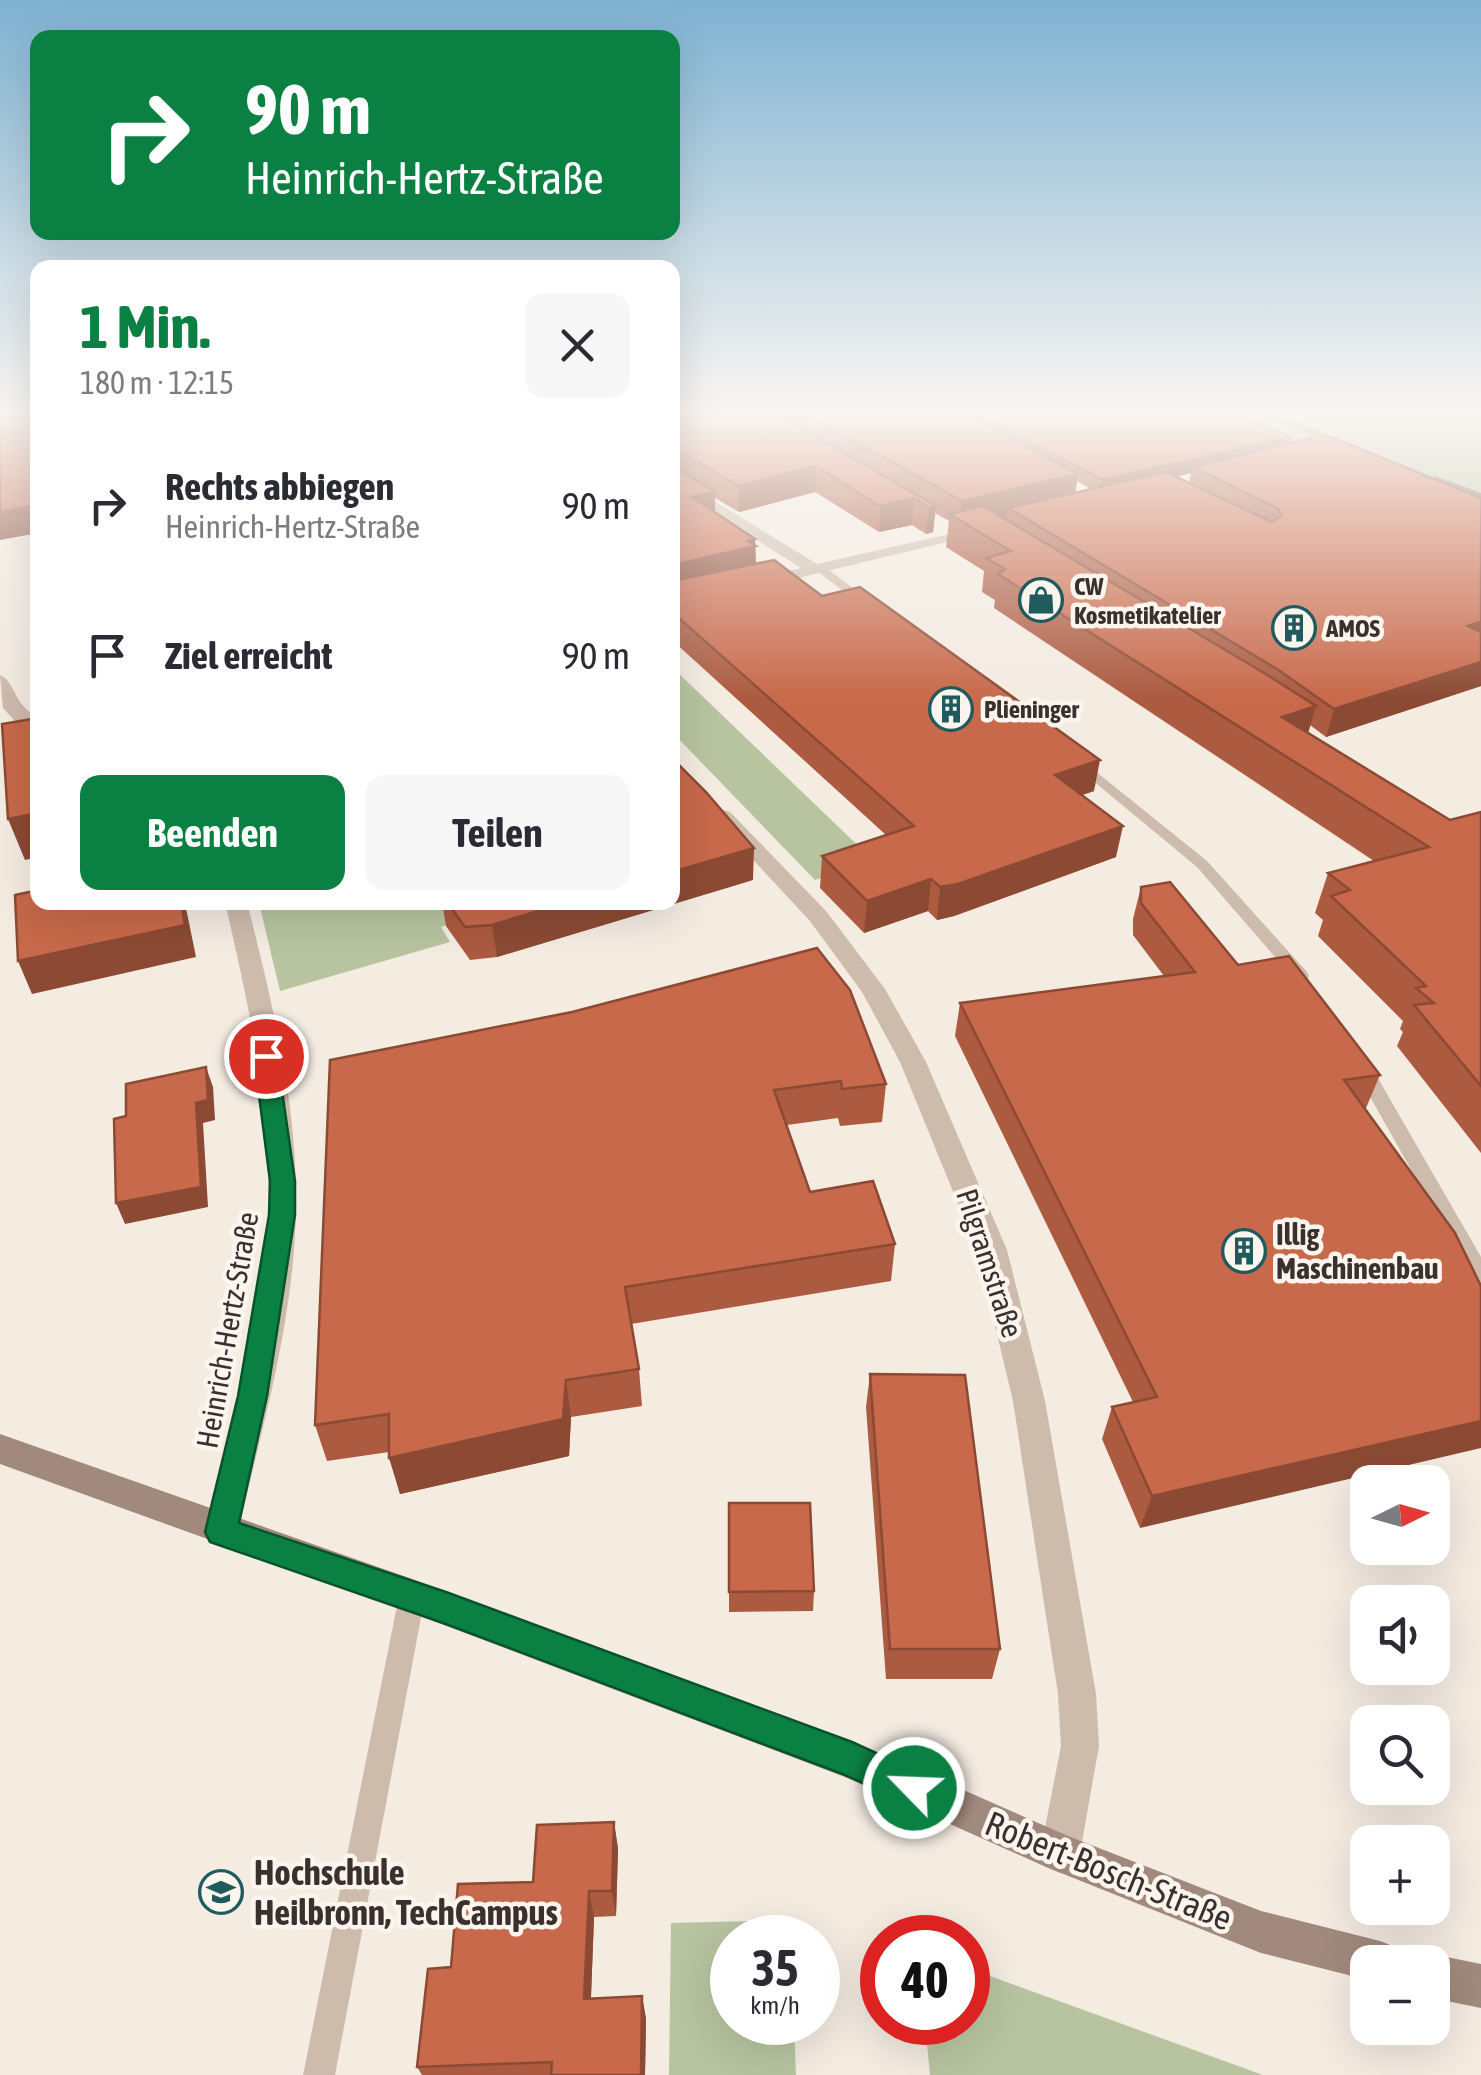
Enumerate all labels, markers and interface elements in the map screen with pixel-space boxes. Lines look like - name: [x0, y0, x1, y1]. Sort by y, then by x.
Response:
- text: 90 m: [245, 69, 371, 149]
- icon: right: [80, 70, 210, 200]
- text: Heinrich-Hertz-Straße: [245, 152, 604, 204]
- text: 1 Min.: [80, 292, 210, 361]
- button: close: [525, 293, 630, 398]
- text: 180 m · 12:15: [80, 364, 234, 401]
- text: Rechts abbiegen: [165, 465, 394, 508]
- icon: right: [80, 478, 135, 533]
- text: 90 m: [562, 484, 630, 527]
- text: Heinrich-Hertz-Straße: [165, 508, 420, 545]
- place label: CW Kosmetikatelier: [1074, 572, 1221, 629]
- shop icon: CW Kosmetikatelier: [1018, 577, 1064, 623]
- building icon: AMOS: [1271, 605, 1317, 651]
- place label: AMOS: [1325, 614, 1381, 642]
- icon: arrive: [80, 628, 135, 683]
- text: Ziel erreicht: [165, 634, 332, 677]
- text: 90 m: [562, 634, 630, 677]
- building icon: Plieninger: [928, 686, 974, 732]
- place label: Plieninger: [984, 695, 1080, 723]
- button: Beenden: [80, 775, 345, 890]
- button: Teilen: [365, 775, 630, 890]
- pin: [224, 1014, 309, 1099]
- icon: arrive: [239, 1029, 294, 1084]
- street label: Pilgramstraße: [950, 1184, 1030, 1342]
- street label: Heinrich-Hertz-Straße: [189, 1209, 265, 1451]
- place label: Illig Maschinenbau: [1276, 1217, 1439, 1285]
- building icon: Illig Maschinenbau: [1221, 1228, 1267, 1274]
- north arrow: [1350, 1465, 1450, 1565]
- map controls: [1350, 1465, 1450, 2045]
- button: sound: [1350, 1585, 1450, 1685]
- button: search: [1350, 1705, 1450, 1805]
- position arrow: [862, 1736, 966, 1840]
- street label: Robert-Bosch-Straße: [980, 1802, 1238, 1938]
- button: +: [1350, 1825, 1450, 1925]
- place label: Hochschule Heilbronn, TechCampus: [254, 1852, 558, 1932]
- school or university icon: Hochschule Heilbronn, TechCampus: [198, 1869, 244, 1915]
- speed limit sign: 40: [860, 1915, 990, 2045]
- text: 35: [751, 1939, 798, 1997]
- button: −: [1350, 1945, 1450, 2045]
- text: km/h: [750, 1991, 800, 2019]

